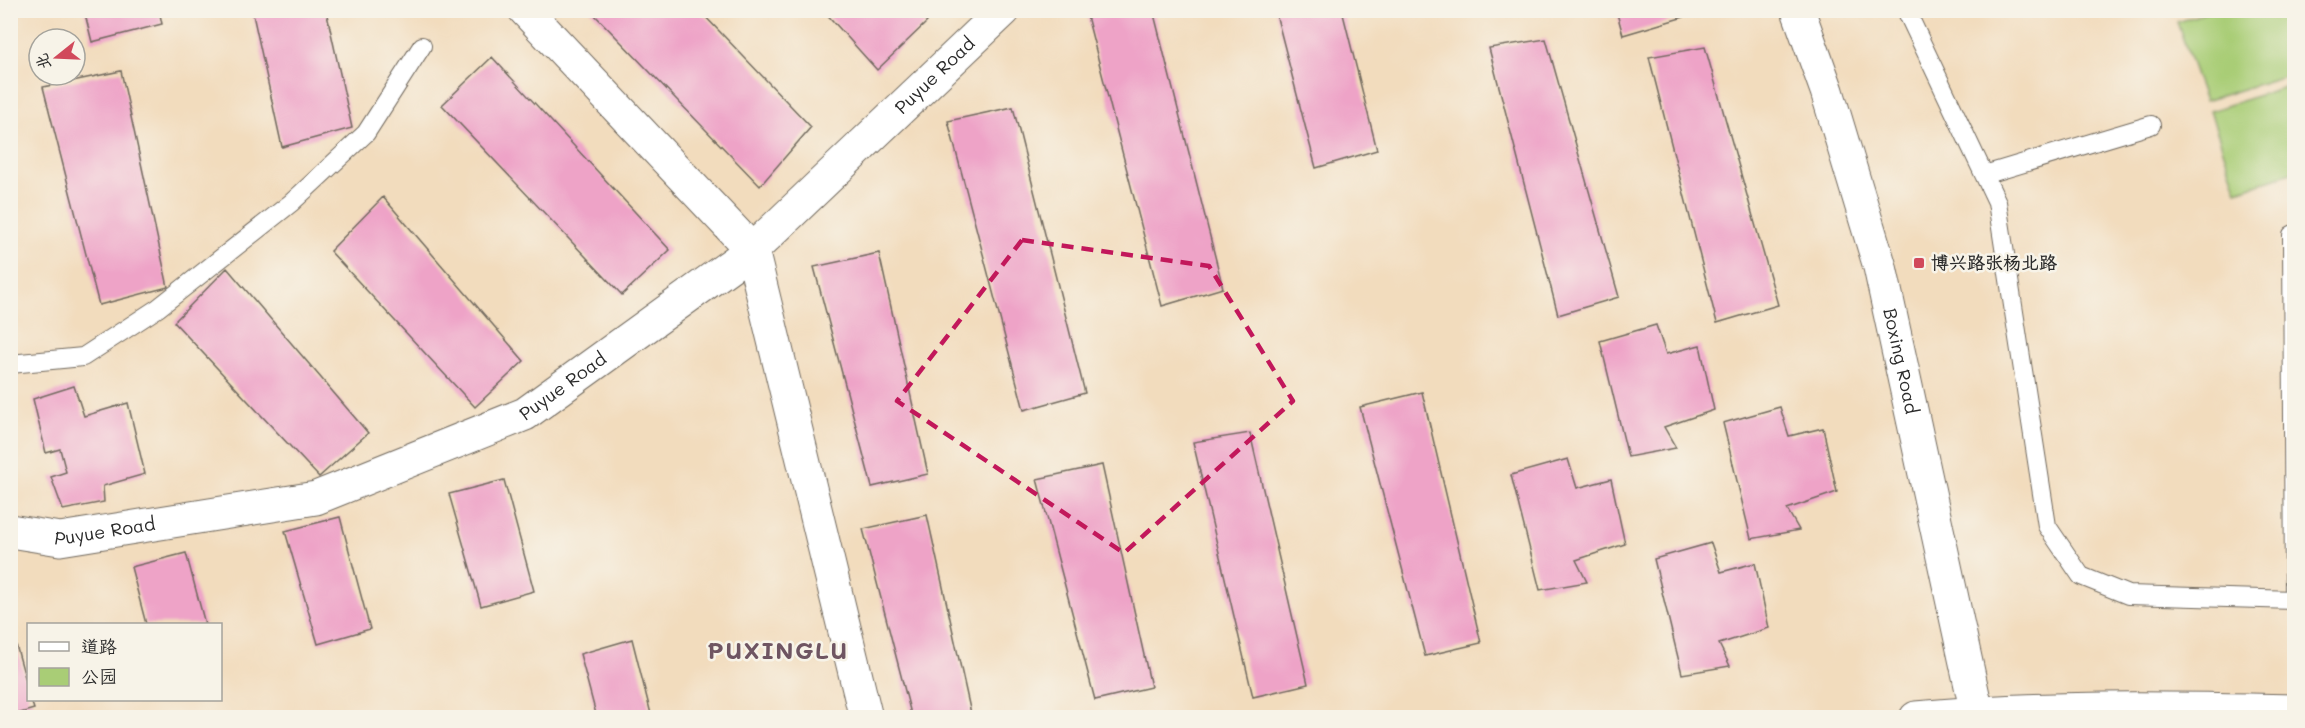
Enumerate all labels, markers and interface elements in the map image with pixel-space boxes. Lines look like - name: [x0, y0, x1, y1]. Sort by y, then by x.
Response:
- north arrow: [27, 27, 87, 87]
- street label: Puyue Road: [889, 31, 980, 119]
- text: 北: [30, 51, 55, 73]
- place label: 博兴路张杨北路: [1931, 250, 2057, 274]
- marker: 博兴路张杨北路: [1912, 256, 1926, 270]
- street label: Boxing Road: [1878, 306, 1925, 416]
- street label: Puyue Road: [514, 346, 611, 425]
- street label: Puyue Road: [53, 511, 157, 551]
- legend: [27, 623, 222, 701]
- text: 道路: [81, 634, 117, 658]
- district label: PUXINGLU: [707, 634, 849, 665]
- text: 公园: [81, 664, 117, 688]

